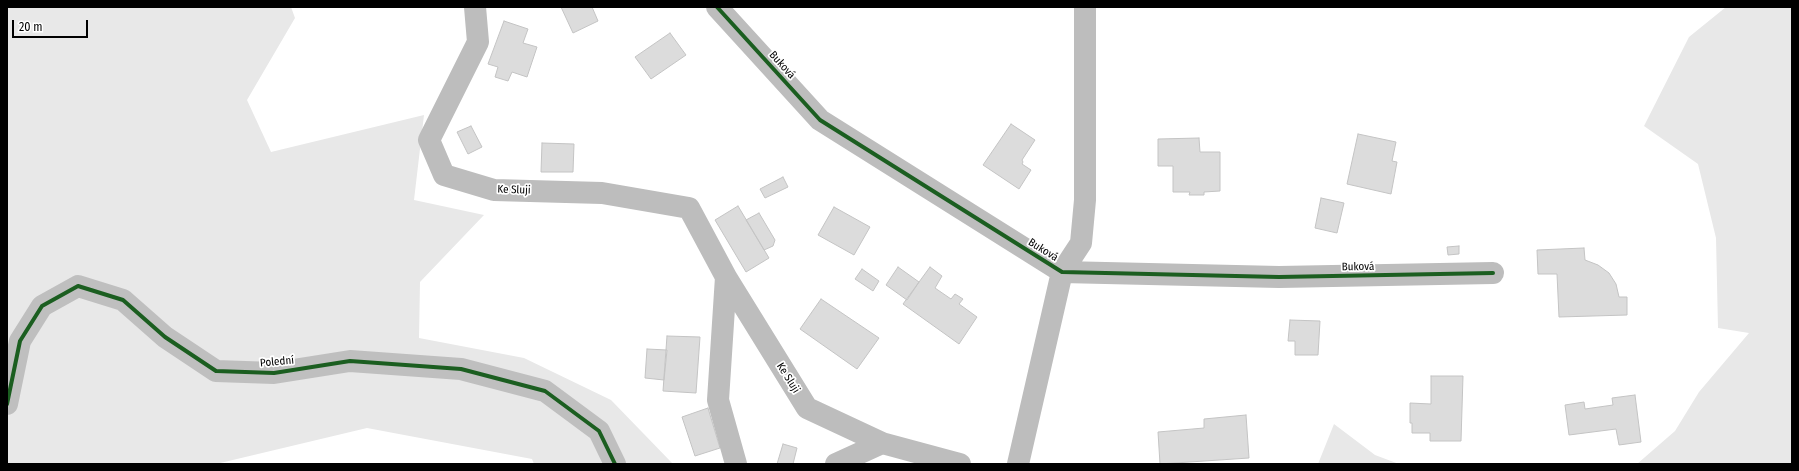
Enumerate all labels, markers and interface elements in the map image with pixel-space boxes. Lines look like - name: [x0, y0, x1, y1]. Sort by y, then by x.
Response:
- scale bar: [14, 12, 90, 38]
- text: 20 m: [19, 20, 43, 34]
- street label: Buková: [766, 48, 798, 82]
- street label: Ke Sluji: [497, 183, 531, 197]
- street label: Buková: [1026, 236, 1060, 264]
- street label: Buková: [1342, 260, 1374, 274]
- street label: Polední: [260, 354, 294, 370]
- street label: Ke Sluji: [774, 360, 802, 396]

